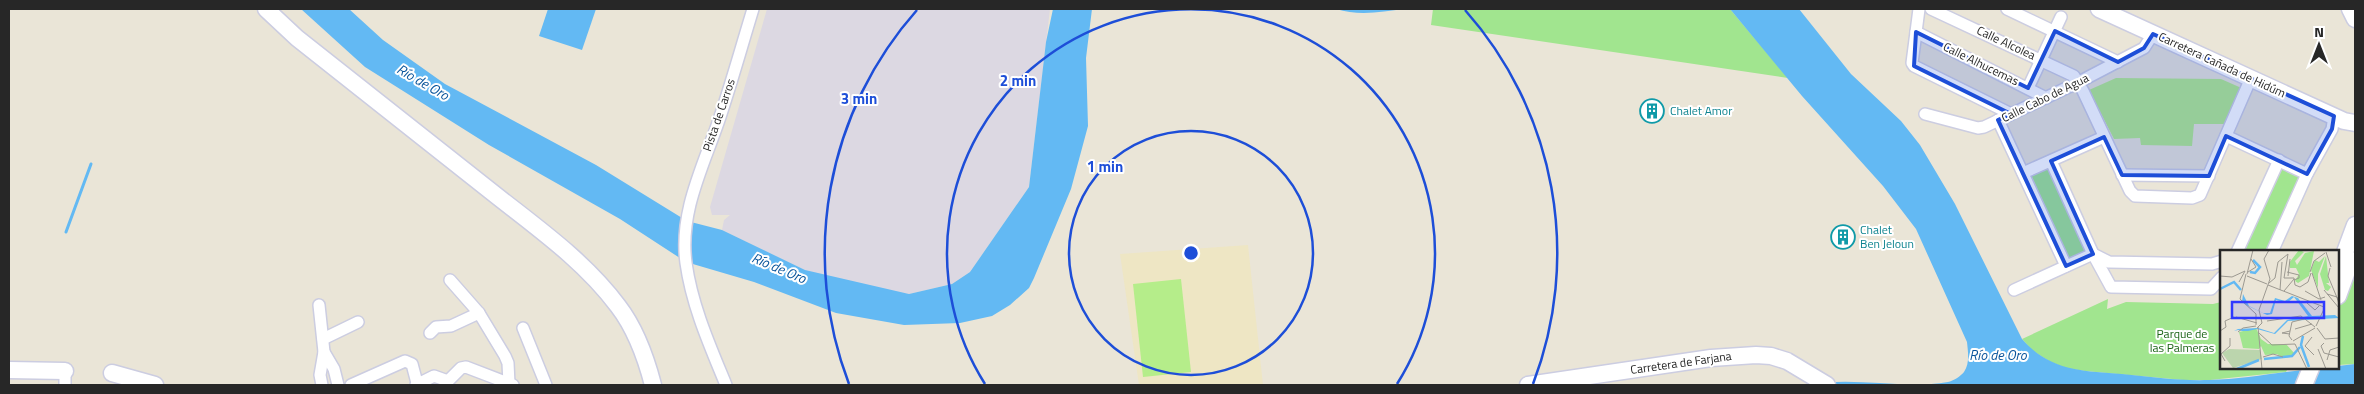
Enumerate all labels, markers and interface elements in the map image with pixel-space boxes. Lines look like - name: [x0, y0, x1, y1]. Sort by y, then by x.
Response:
- north arrow: [2294, 20, 2344, 70]
- street label: Calle Alcolea: [1974, 21, 2039, 64]
- text: N: [2314, 21, 2324, 42]
- street label: Carretera Cañada de Hidúm: [2155, 27, 2289, 102]
- street label: Calle Alhucemas: [1940, 37, 2023, 90]
- water label: Río de Oro: [393, 58, 454, 106]
- street label: Calle Cabo de Agua: [1998, 68, 2092, 127]
- text: 2 min: [1000, 69, 1036, 92]
- street label: Pista de Carros: [697, 75, 740, 154]
- text: 3 min: [841, 87, 877, 110]
- building icon: Chalet Amor: [1639, 98, 1665, 124]
- place label: Chalet Amor: [1670, 101, 1732, 120]
- text: 1 min: [1087, 155, 1123, 178]
- place label: Chalet Ben Jeloun: [1860, 220, 1914, 253]
- building icon: Chalet Ben Jeloun: [1830, 224, 1856, 250]
- centre of rings: [1182, 244, 1200, 262]
- water label: Río de Oro: [749, 247, 811, 289]
- inset map: [2220, 250, 2339, 369]
- park label: Parque de las Palmeras: [2150, 324, 2215, 357]
- water label: Río de Oro: [1969, 344, 2028, 365]
- street label: Carretera de Farjana: [1629, 346, 1733, 379]

